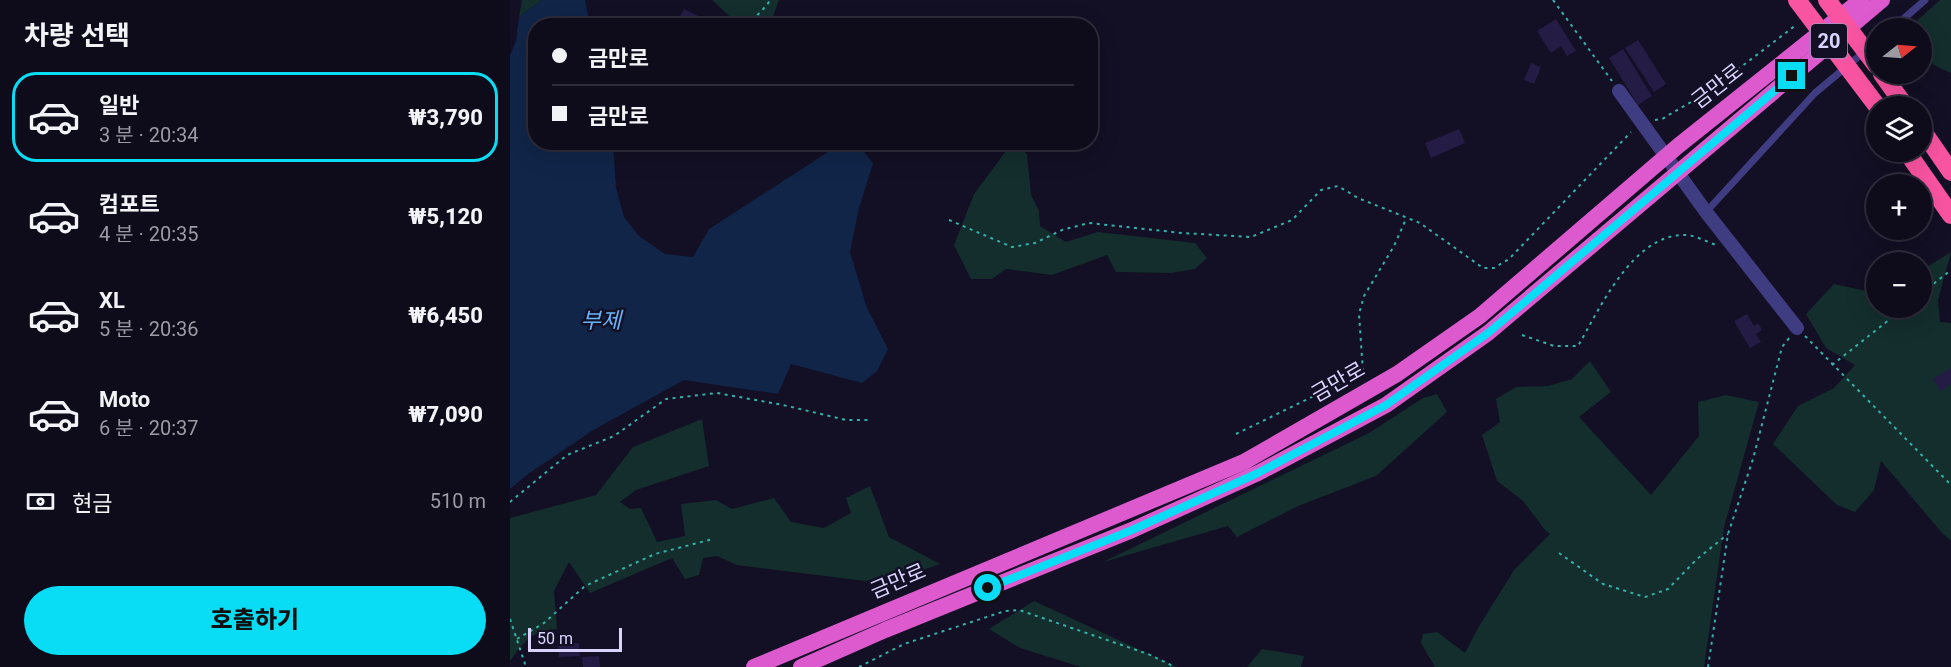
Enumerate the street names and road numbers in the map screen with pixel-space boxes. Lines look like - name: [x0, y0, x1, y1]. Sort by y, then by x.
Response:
- road number: 20: [1811, 24, 1847, 58]
- street label: 금만로: [1687, 59, 1747, 113]
- street label: 금만로: [1307, 357, 1369, 407]
- street label: 금만로: [867, 559, 929, 603]

